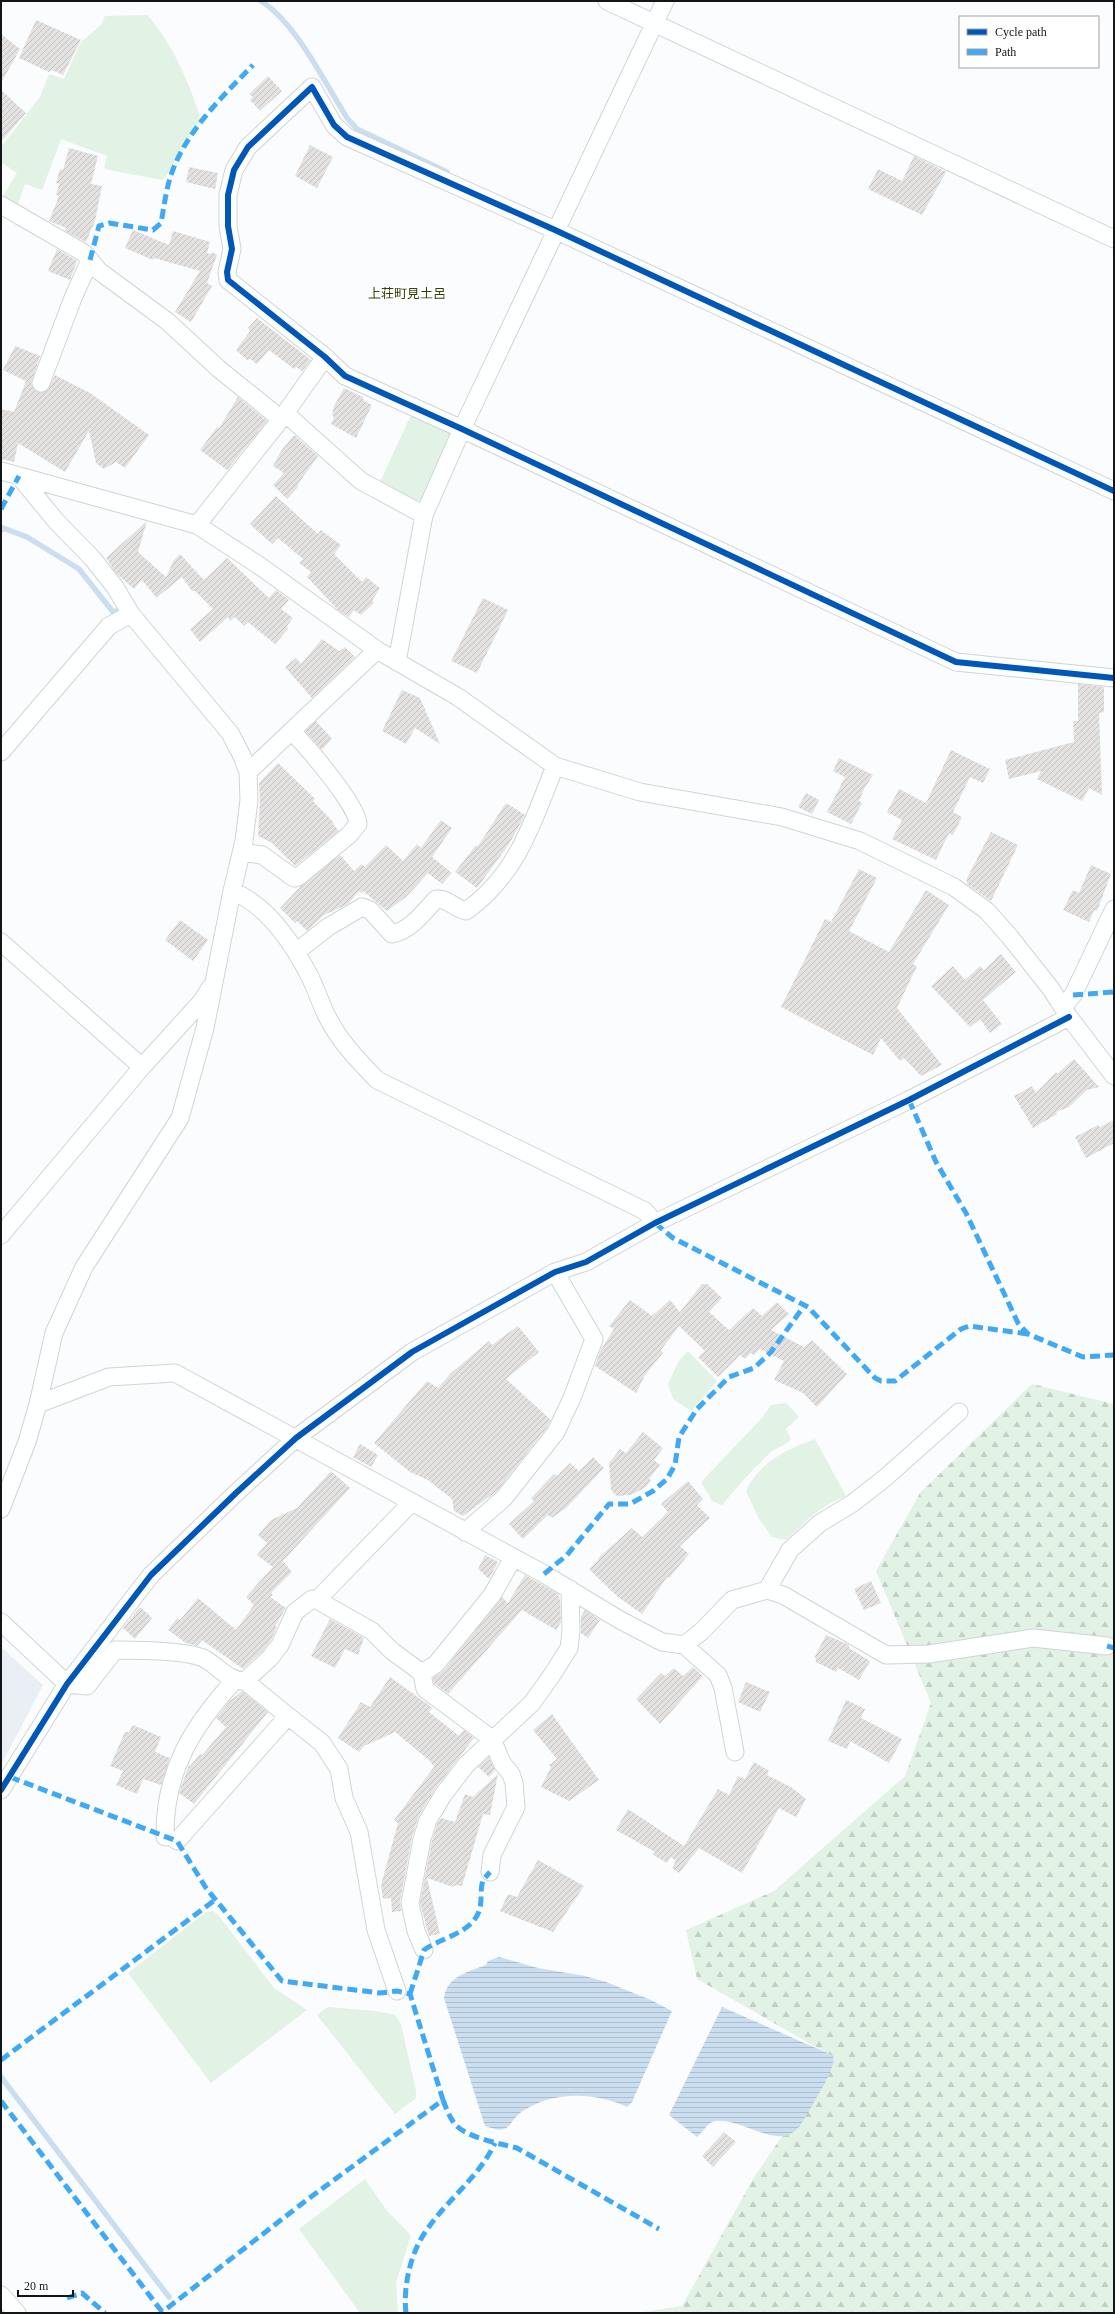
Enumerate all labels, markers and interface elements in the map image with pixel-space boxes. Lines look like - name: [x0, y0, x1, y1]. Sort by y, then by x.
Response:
- legend: [959, 16, 1099, 68]
- text: Cycle path: [995, 25, 1047, 39]
- text: Path: [995, 45, 1016, 59]
- district label: 上荘町見土呂: [368, 286, 446, 301]
- scale bar: [18, 2272, 73, 2298]
- text: 20 m: [24, 2279, 49, 2293]

